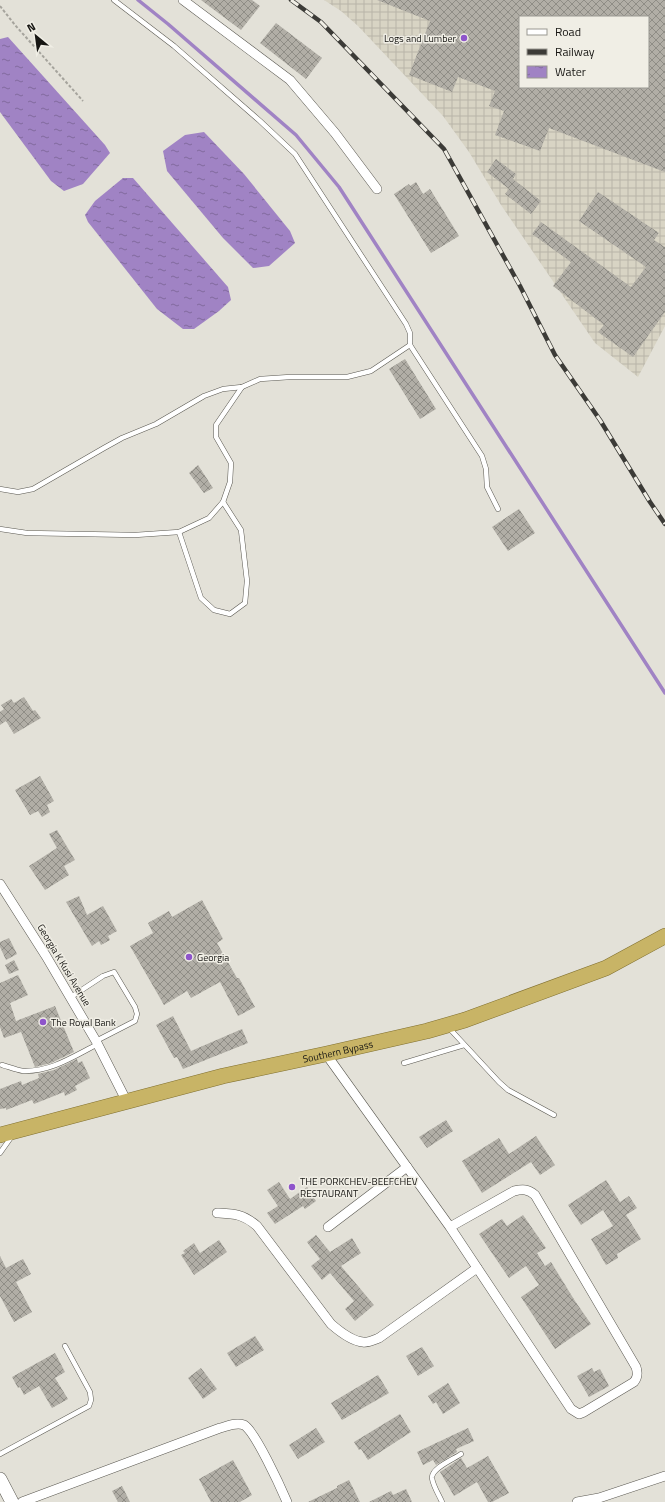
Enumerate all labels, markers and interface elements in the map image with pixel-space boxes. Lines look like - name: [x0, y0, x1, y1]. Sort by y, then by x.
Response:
- north arrow: [16, 16, 56, 56]
- legend: [519, 16, 649, 88]
- text: N: [24, 18, 38, 36]
- text: Road: [555, 22, 581, 41]
- place label: Logs and Lumber: [384, 31, 457, 46]
- marker: Logs and Lumber: [459, 33, 469, 43]
- text: Railway: [555, 42, 595, 61]
- text: Water: [555, 62, 586, 81]
- street label: Georgia K Kusi Avenue: [33, 921, 95, 1009]
- place label: Georgia: [197, 950, 229, 965]
- marker: Georgia: [184, 952, 194, 962]
- place label: The Royal Bank: [51, 1015, 116, 1030]
- marker: The Royal Bank: [38, 1017, 48, 1027]
- street label: Southern Bypass: [301, 1036, 375, 1066]
- place label: THE PORKCHEV-BEEFCHEV RESTAURANT: [300, 1174, 418, 1201]
- marker: THE PORKCHEV-BEEFCHEV RESTAURANT: [287, 1182, 297, 1192]

